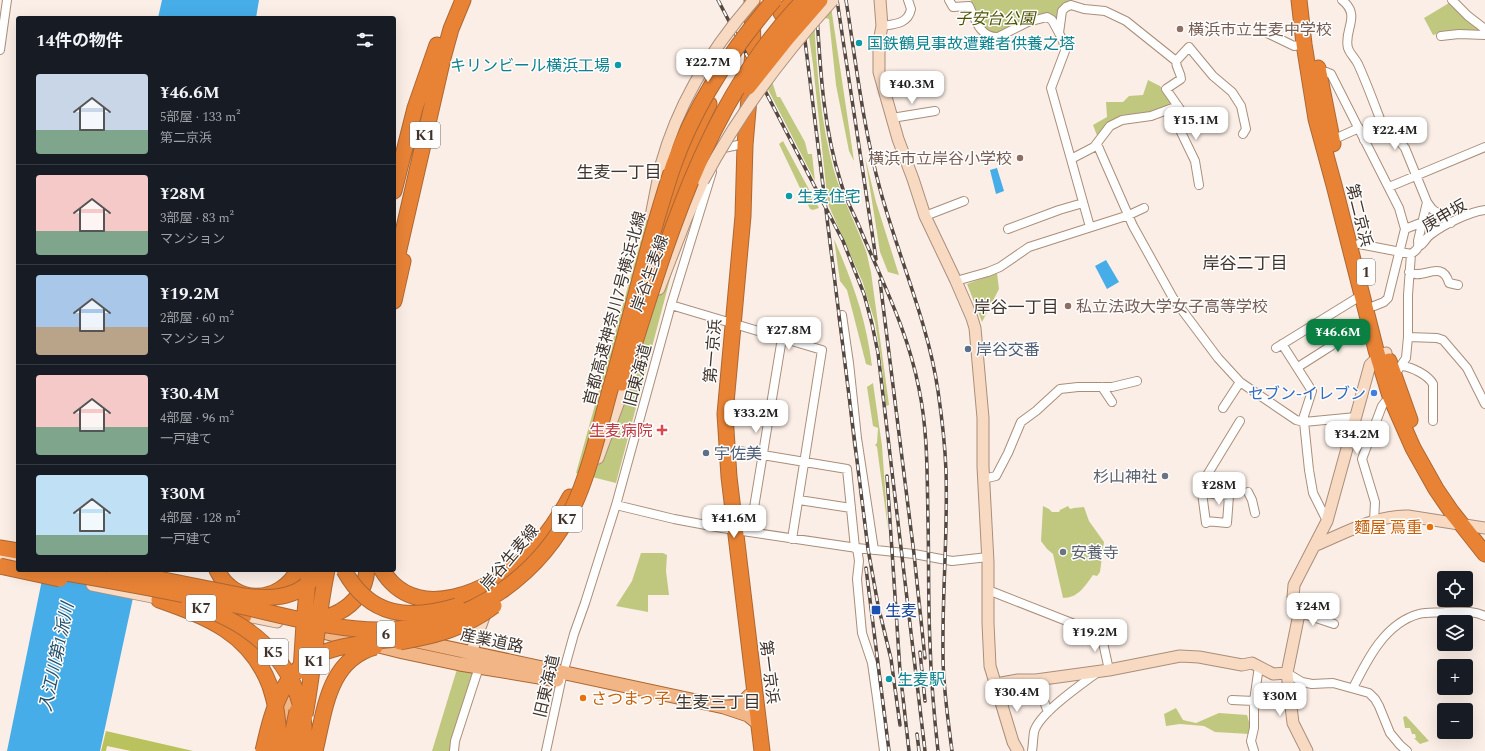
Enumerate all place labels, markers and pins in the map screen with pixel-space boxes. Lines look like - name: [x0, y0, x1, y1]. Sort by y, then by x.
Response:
- place label: 横浜市立生麦中学校: [1188, 18, 1332, 42]
- marker: 横浜市立生麦中学校: [1175, 24, 1185, 34]
- place label: 国鉄鶴見事故遭難者供養之塔: [867, 32, 1075, 56]
- marker: 国鉄鶴見事故遭難者供養之塔: [854, 38, 864, 48]
- pin: ¥22.7M: [675, 49, 741, 83]
- place label: キリンビール横浜工場: [450, 54, 610, 78]
- marker: キリンビール横浜工場: [613, 60, 623, 70]
- pin: ¥40.3M: [879, 71, 945, 105]
- pin: ¥15.1M: [1163, 107, 1229, 141]
- pin: ¥22.4M: [1362, 117, 1428, 151]
- place label: 横浜市立岸谷小学校: [868, 147, 1012, 171]
- marker: 横浜市立岸谷小学校: [1015, 153, 1025, 163]
- place label: 生麦住宅: [797, 185, 861, 209]
- marker: 生麦住宅: [784, 191, 794, 201]
- place label: 私立法政大学女子高等学校: [1076, 295, 1268, 319]
- marker: 私立法政大学女子高等学校: [1063, 301, 1073, 311]
- pin: ¥27.8M: [756, 317, 822, 351]
- pin: ¥46.6M: [1305, 319, 1371, 353]
- place label: 岸谷交番: [976, 338, 1040, 362]
- marker: 岸谷交番: [963, 344, 973, 354]
- place label: セブン-イレブン: [1248, 382, 1366, 406]
- marker: セブン-イレブン: [1369, 388, 1379, 398]
- pin: ¥33.2M: [723, 400, 789, 434]
- place label: 生麦病院: [589, 419, 653, 443]
- pin: ¥34.2M: [1324, 421, 1390, 455]
- marker: 生麦病院: [656, 424, 668, 436]
- place label: 宇佐美: [714, 442, 762, 466]
- marker: 宇佐美: [701, 448, 711, 458]
- place label: 杉山神社: [1093, 465, 1157, 489]
- marker: 杉山神社: [1160, 471, 1170, 481]
- pin: ¥28M: [1195, 472, 1243, 506]
- pin: ¥41.6M: [701, 505, 767, 539]
- place label: 麵屋 蔦重: [1354, 516, 1422, 540]
- marker: 麵屋 蔦重: [1425, 522, 1435, 532]
- place label: 安養寺: [1071, 541, 1119, 565]
- marker: 安養寺: [1058, 547, 1068, 557]
- pin: ¥24M: [1289, 593, 1337, 627]
- place label: 生麦: [885, 599, 917, 623]
- marker: 生麦: [870, 604, 882, 616]
- pin: ¥19.2M: [1062, 619, 1128, 653]
- place label: 生麦駅: [897, 668, 945, 692]
- marker: 生麦駅: [884, 674, 894, 684]
- pin: ¥30.4M: [984, 679, 1050, 713]
- pin: ¥30M: [1256, 683, 1304, 717]
- place label: さつまっ子: [591, 687, 670, 711]
- marker: さつまっ子: [578, 693, 588, 703]

